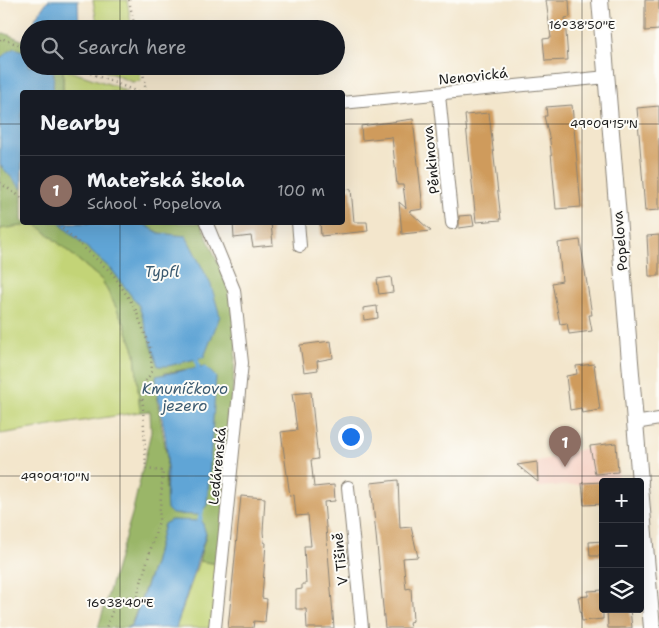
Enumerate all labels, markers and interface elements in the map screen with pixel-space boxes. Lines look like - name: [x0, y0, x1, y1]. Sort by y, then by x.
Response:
- text: 16°38'50"E: [549, 17, 615, 33]
- search box: [20, 20, 345, 75]
- icon: search: [38, 34, 66, 62]
- text: Search here: [78, 35, 187, 60]
- street label: Nenovická: [438, 63, 509, 89]
- text: Nearby: [40, 109, 120, 137]
- text: 49°09'15"N: [570, 116, 638, 132]
- street label: Pěnkinova: [418, 125, 444, 195]
- text: Mateřská škola: [87, 168, 245, 193]
- text: 1: [52, 180, 60, 201]
- text: 100 m: [277, 180, 325, 201]
- text: School · Popelova: [87, 193, 221, 214]
- street label: Popelova: [608, 210, 632, 272]
- water label: Typfl: [144, 262, 180, 282]
- water label: Kmuníčkovo jezero: [142, 379, 228, 416]
- your location: [338, 424, 364, 450]
- street label: Ledárenská: [204, 426, 230, 506]
- pin: 1: [549, 426, 581, 467]
- text: 49°09'10"N: [20, 469, 90, 485]
- map controls: [599, 478, 644, 613]
- button: +: [599, 478, 644, 523]
- button: −: [599, 523, 644, 568]
- street label: V Tišině: [328, 532, 352, 586]
- button: layers: [599, 568, 644, 613]
- text: 16°38'40"E: [86, 595, 154, 611]

